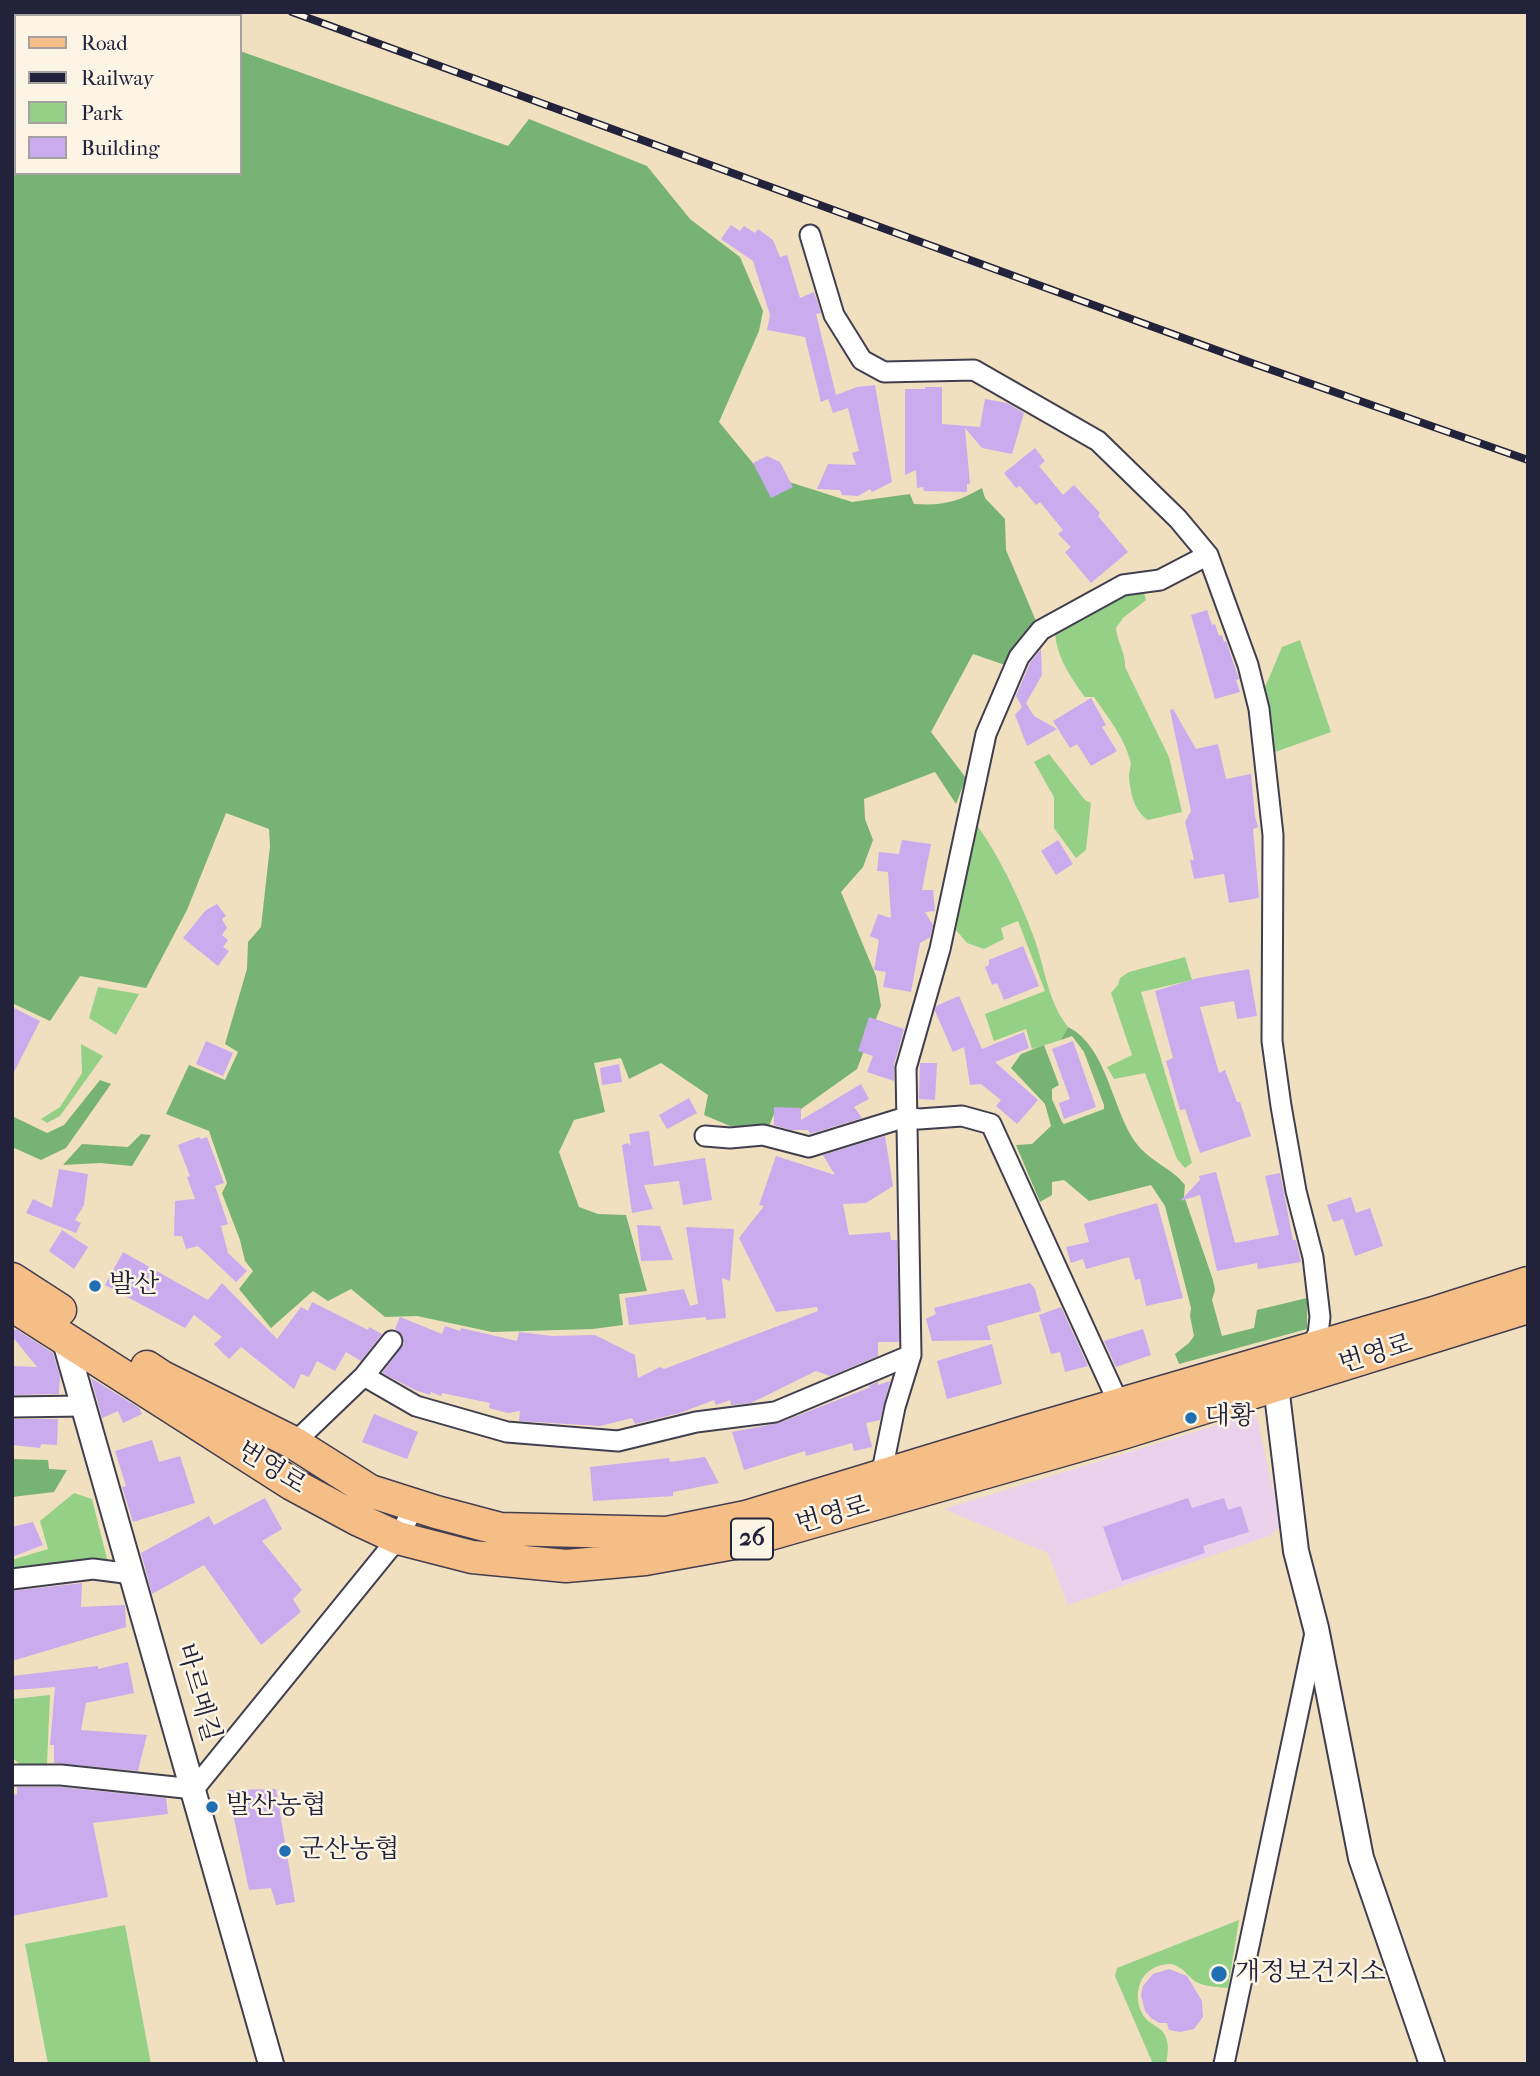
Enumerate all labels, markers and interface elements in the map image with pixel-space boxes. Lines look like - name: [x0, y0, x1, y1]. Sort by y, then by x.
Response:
- legend: [14, 14, 242, 175]
- text: Road: [81, 31, 128, 55]
- text: Railway: [81, 66, 154, 90]
- text: Park: [81, 101, 123, 125]
- text: Building: [81, 136, 159, 160]
- place label: 발산: [109, 1270, 159, 1302]
- marker: 발산: [87, 1278, 103, 1294]
- street label: 번영로: [1335, 1329, 1417, 1381]
- place label: 대황: [1205, 1402, 1255, 1434]
- marker: 대황: [1183, 1410, 1199, 1426]
- street label: 번영로: [231, 1436, 311, 1502]
- street label: 번영로: [792, 1491, 874, 1541]
- road number: 26: [731, 1518, 773, 1560]
- street label: 바르메길: [168, 1640, 226, 1746]
- place label: 발산농협: [226, 1791, 326, 1823]
- marker: 발산농협: [204, 1799, 220, 1815]
- place label: 군산농협: [299, 1835, 399, 1867]
- marker: 군산농협: [277, 1843, 293, 1859]
- place label: 개정보건지소: [1235, 1958, 1386, 1990]
- marker: 개정보건지소: [1209, 1964, 1229, 1984]

